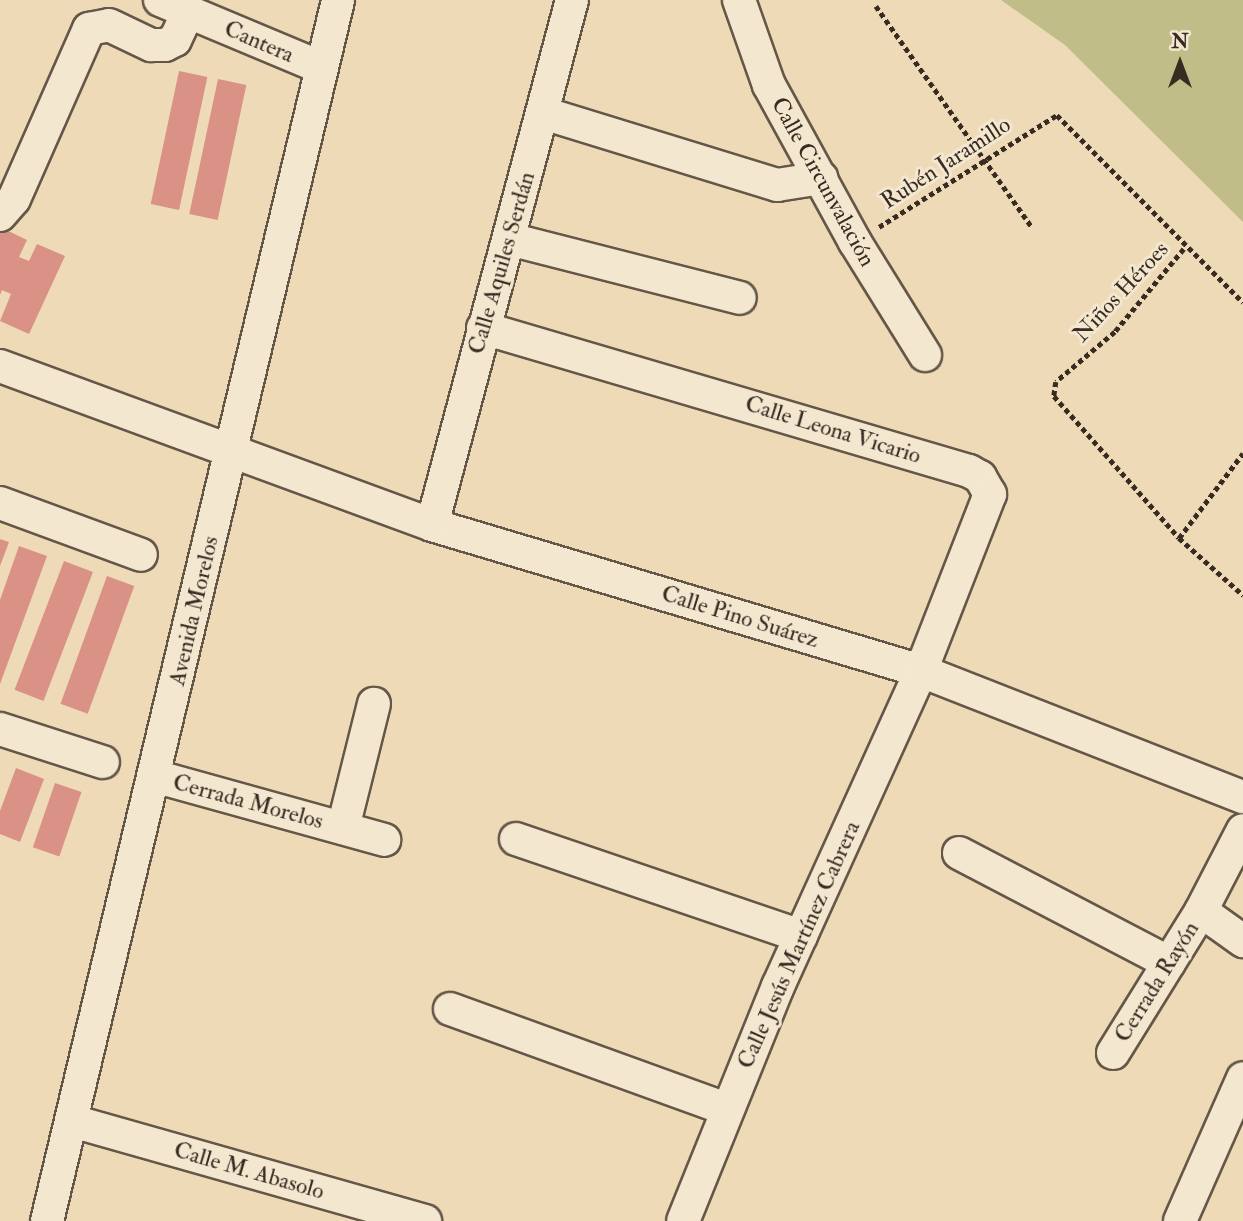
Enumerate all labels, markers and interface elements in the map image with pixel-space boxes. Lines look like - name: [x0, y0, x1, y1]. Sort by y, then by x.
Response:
- street label: Cantera: [220, 15, 298, 69]
- north arrow: [1145, 28, 1215, 98]
- text: N: [1171, 30, 1189, 54]
- street label: Calle Circunvalación: [765, 93, 881, 271]
- street label: Rubén Jaramillo: [876, 111, 1016, 215]
- street label: Calle Aquiles Serdán: [463, 169, 541, 357]
- street label: Niños Héroes: [1067, 236, 1175, 348]
- street label: Calle Leona Vicario: [742, 390, 924, 470]
- street label: Avenida Morelos: [163, 534, 225, 688]
- street label: Calle Pino Suárez: [658, 580, 822, 654]
- street label: Cerrada Morelos: [170, 769, 326, 835]
- street label: Calle Jesús Martínez Cabrera: [732, 817, 866, 1073]
- street label: Cerrada Rayón: [1109, 916, 1205, 1048]
- street label: Calle M. Abasolo: [171, 1136, 327, 1206]

